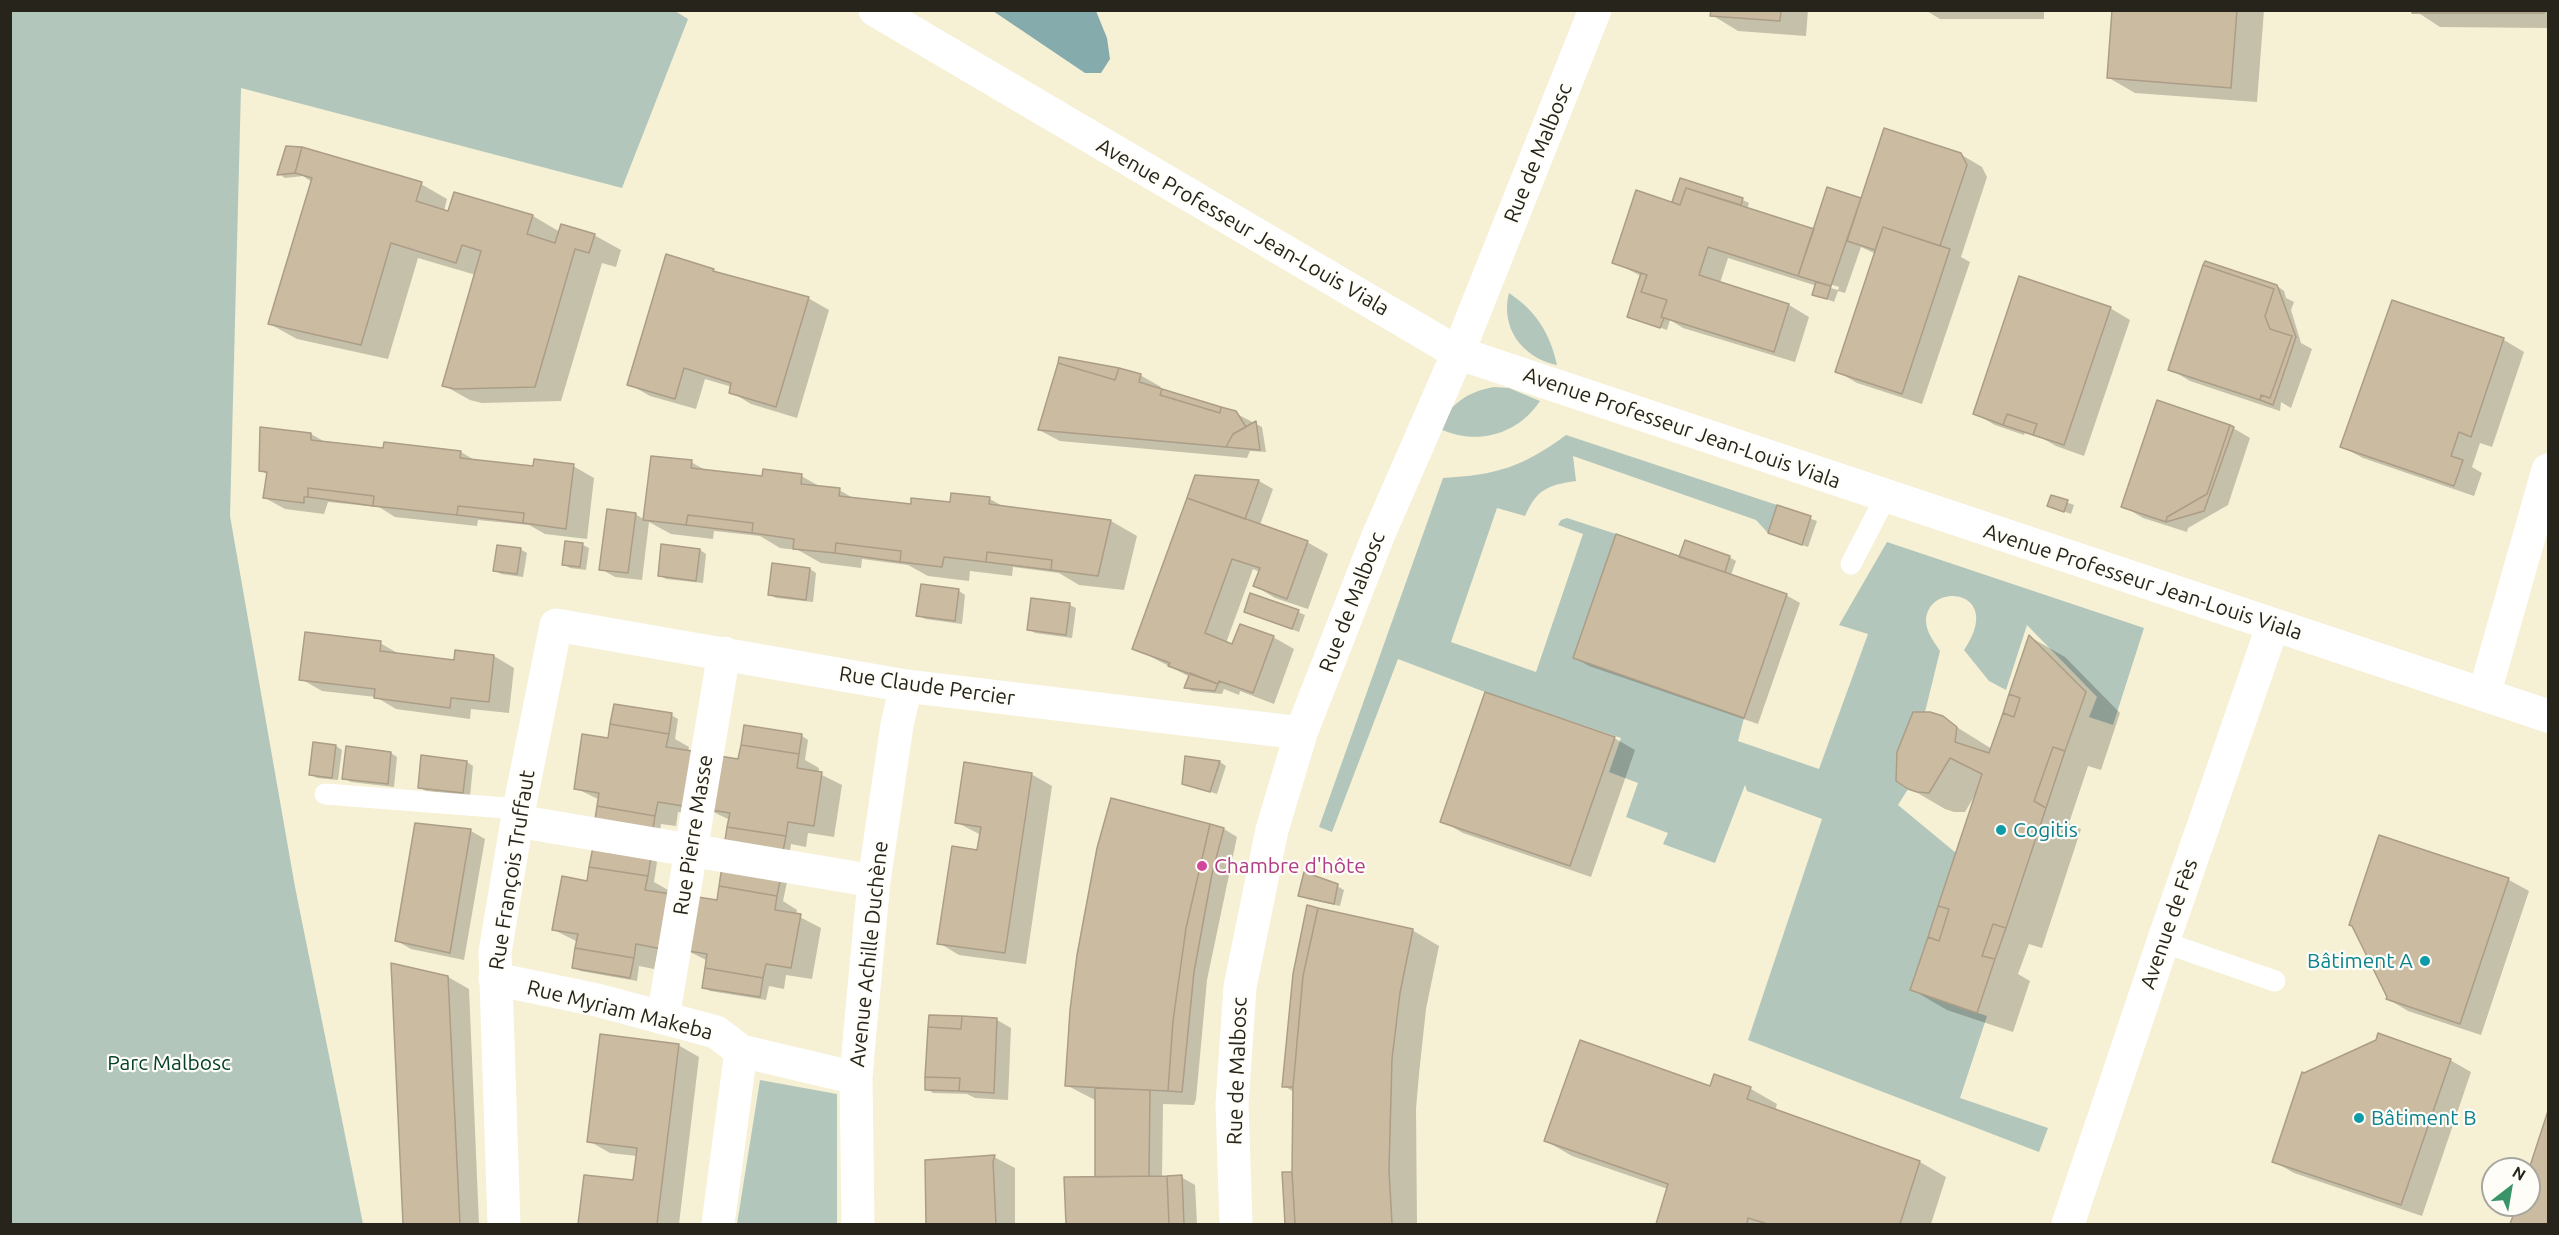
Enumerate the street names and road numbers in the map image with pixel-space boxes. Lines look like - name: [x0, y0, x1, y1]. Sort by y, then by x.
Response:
- street label: Rue de Malbosc: [1499, 80, 1577, 226]
- street label: Avenue Professeur Jean-Louis Viala: [1092, 133, 1394, 321]
- street label: Avenue Professeur Jean-Louis Viala: [1520, 362, 1844, 494]
- street label: Avenue Professeur Jean-Louis Viala: [1981, 518, 2305, 646]
- street label: Rue de Malbosc: [1314, 528, 1390, 676]
- street label: Rue Claude Percier: [837, 661, 1017, 711]
- street label: Rue Pierre Masse: [668, 753, 718, 917]
- street label: Rue François Truffaut: [484, 768, 540, 972]
- street label: Avenue Achille Duchène: [845, 840, 893, 1068]
- street label: Avenue de Fès: [2135, 856, 2203, 992]
- street label: Rue Myriam Makeba: [524, 975, 716, 1045]
- street label: Rue de Malbosc: [1222, 997, 1252, 1145]

